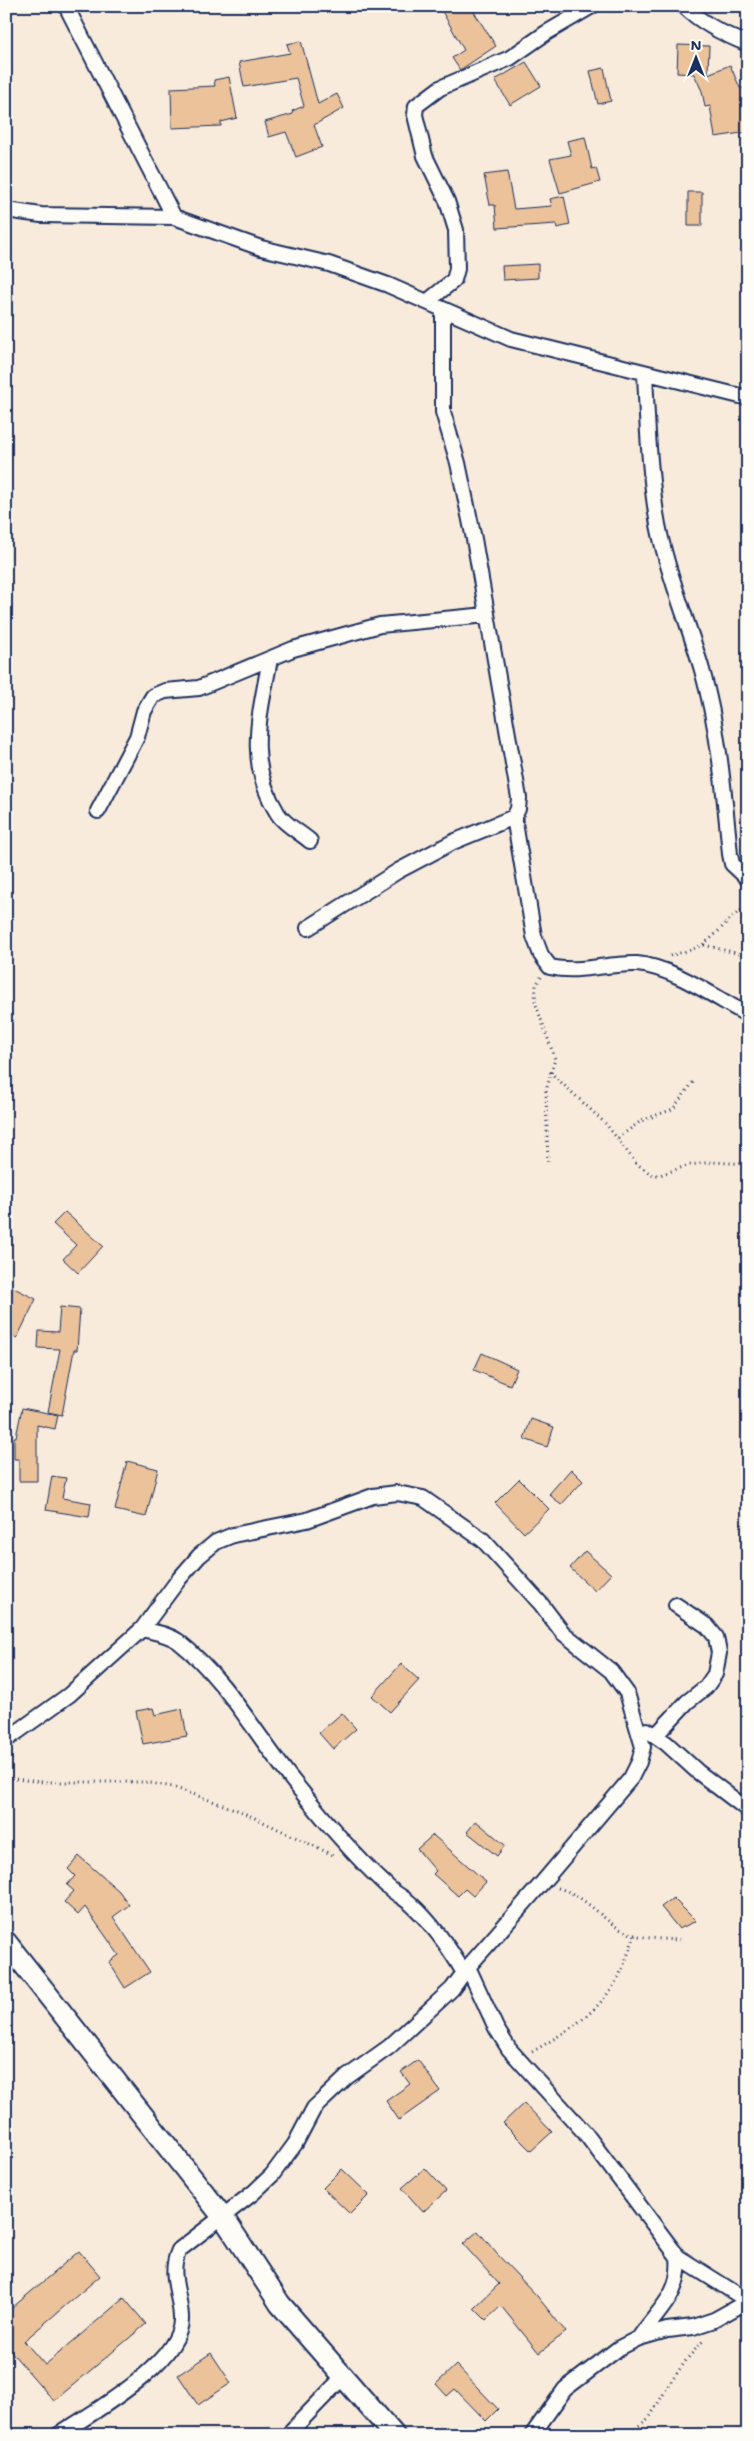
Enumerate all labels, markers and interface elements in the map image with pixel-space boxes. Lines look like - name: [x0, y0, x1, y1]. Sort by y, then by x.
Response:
- north arrow: [672, 32, 722, 82]
- text: N: [690, 36, 702, 54]

